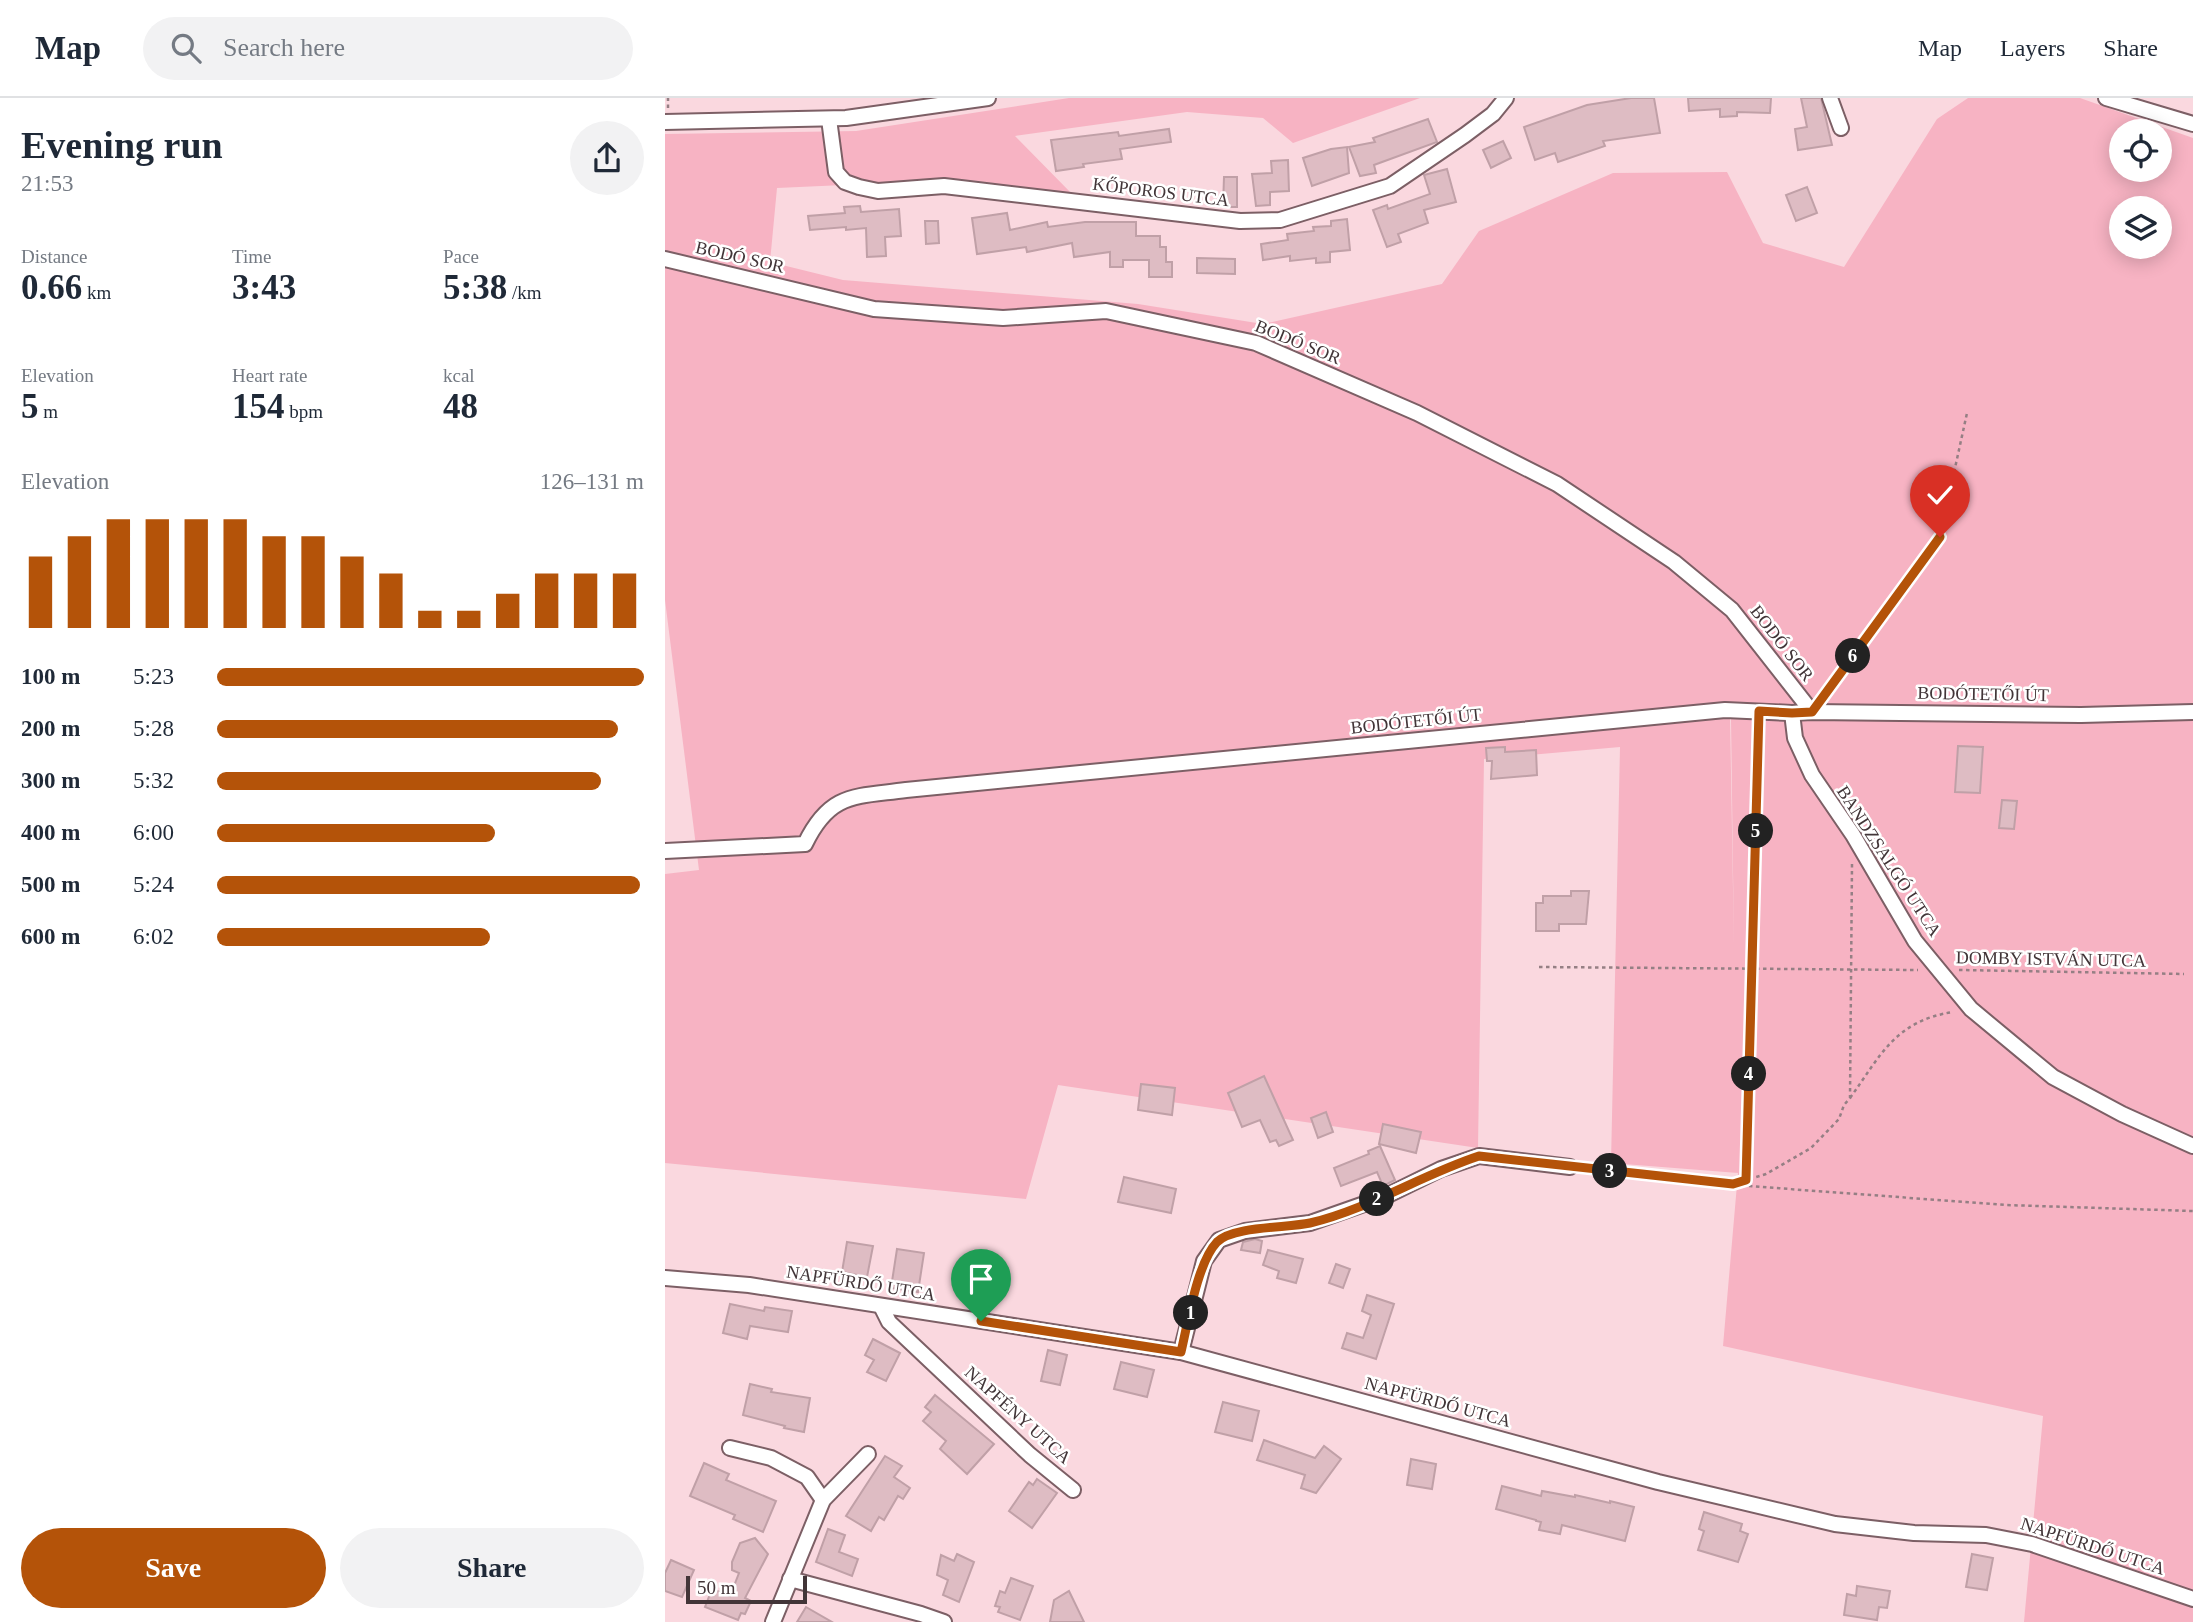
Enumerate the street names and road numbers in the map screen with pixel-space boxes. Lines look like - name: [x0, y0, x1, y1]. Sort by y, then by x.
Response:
- street label: KŐPOROS UTCA: [1092, 173, 1231, 210]
- street label: BODÓ SOR: [694, 236, 787, 277]
- street label: BODÓ SOR: [1252, 315, 1344, 368]
- street label: BODÓ SOR: [1746, 601, 1819, 685]
- street label: BODÓTETŐI ÚT: [1917, 682, 2049, 705]
- street label: BODÓTETŐI ÚT: [1349, 703, 1482, 738]
- street label: BANDZSALGÓ UTCA: [1833, 781, 1946, 940]
- street label: DOMBY ISTVÁN UTCA: [1956, 946, 2146, 971]
- street label: NAPFÜRDŐ UTCA: [785, 1260, 937, 1305]
- street label: NAPFÉNY UTCA: [961, 1361, 1076, 1468]
- street label: NAPFÜRDŐ UTCA: [1363, 1372, 1514, 1431]
- street label: NAPFÜRDŐ UTCA: [2018, 1512, 2168, 1579]

